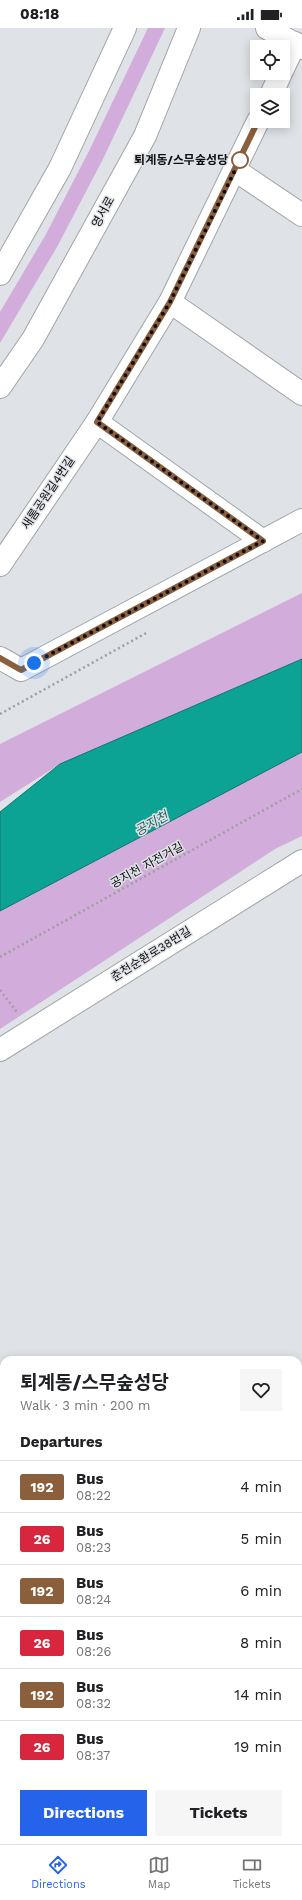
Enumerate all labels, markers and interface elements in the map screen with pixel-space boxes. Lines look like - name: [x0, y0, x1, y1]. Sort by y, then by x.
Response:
- text: 08:18: [20, 5, 59, 23]
- map controls: [250, 40, 290, 128]
- button: locate: [250, 40, 290, 80]
- button: layers: [250, 88, 290, 128]
- marker: 퇴계동/스무숲성당: [231, 151, 249, 169]
- place label: 퇴계동/스무숲성당: [134, 153, 228, 167]
- street label: 영서로: [89, 194, 117, 230]
- street label: 새롬공원길4번길: [19, 454, 77, 532]
- your location: [24, 653, 44, 673]
- water label: 공지천: [132, 808, 171, 839]
- street label: 공지천 자전거길: [108, 839, 186, 891]
- street label: 춘천순환로38번길: [108, 924, 194, 984]
- button: heart: [240, 1369, 282, 1411]
- text: 퇴계동/스무숲성당: [20, 1371, 169, 1394]
- text: Walk · 3 min · 200 m: [20, 1398, 150, 1413]
- text: Departures: [20, 1433, 103, 1451]
- text: Bus: [76, 1470, 104, 1488]
- text: 4 min: [240, 1478, 282, 1496]
- text: 192: [30, 1479, 54, 1495]
- text: 08:22: [76, 1488, 111, 1503]
- text: Bus: [76, 1522, 104, 1540]
- text: 5 min: [241, 1530, 282, 1548]
- text: 26: [34, 1531, 50, 1547]
- text: 08:23: [76, 1540, 111, 1555]
- text: Bus: [76, 1574, 104, 1592]
- text: 6 min: [240, 1582, 282, 1600]
- text: 192: [30, 1583, 54, 1599]
- text: 08:24: [76, 1592, 111, 1607]
- text: Bus: [76, 1626, 104, 1644]
- text: 8 min: [240, 1634, 282, 1652]
- text: 26: [34, 1635, 50, 1651]
- text: 08:26: [76, 1644, 111, 1659]
- text: Bus: [76, 1678, 104, 1696]
- text: 14 min: [234, 1686, 282, 1704]
- text: 192: [30, 1687, 54, 1703]
- text: 08:32: [76, 1696, 111, 1711]
- text: Bus: [76, 1730, 104, 1748]
- text: 19 min: [234, 1738, 282, 1756]
- text: 26: [34, 1739, 50, 1755]
- text: 08:37: [76, 1748, 110, 1763]
- button: Directions: [20, 1790, 147, 1836]
- button: Tickets: [155, 1790, 282, 1836]
- tab: Directions: [31, 1854, 86, 1891]
- tab: Map: [148, 1854, 170, 1891]
- tab: Tickets: [233, 1854, 271, 1891]

